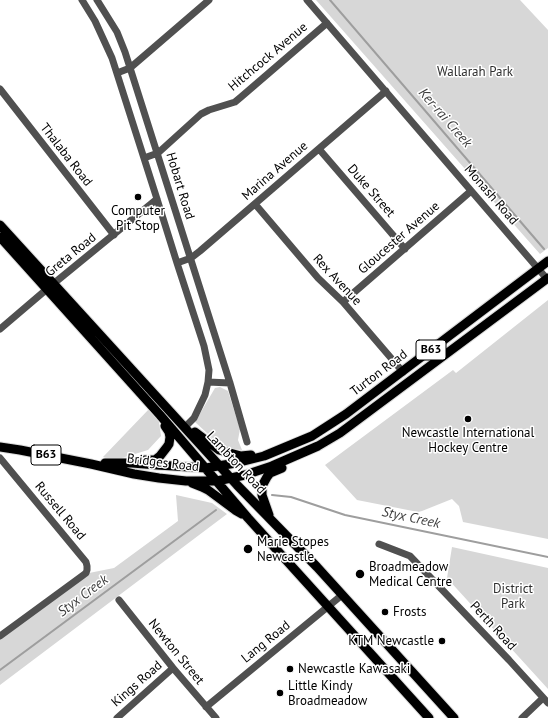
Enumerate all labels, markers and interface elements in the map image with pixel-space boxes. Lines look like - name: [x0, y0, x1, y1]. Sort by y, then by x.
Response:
- street label: Hitchcock Avenue: [225, 19, 311, 95]
- park label: Wallarah Park: [437, 64, 513, 80]
- water label: Ker-rai Creek: [415, 85, 475, 151]
- street label: Thalaba Road: [37, 120, 95, 190]
- street label: Marina Avenue: [239, 138, 311, 204]
- street label: Hobart Road: [162, 151, 198, 221]
- street label: Duke Street: [344, 161, 398, 221]
- street label: Monash Road: [461, 162, 521, 228]
- marker: Computer Pit Stop: [133, 192, 143, 202]
- street label: Gloucester Avenue: [355, 198, 443, 278]
- place label: Computer Pit Stop: [111, 203, 165, 234]
- street label: Greta Road: [42, 230, 100, 280]
- street label: Rex Avenue: [309, 251, 365, 309]
- road number: B63: [416, 340, 446, 360]
- street label: Turton Road: [348, 347, 410, 399]
- marker: Newcastle International Hockey Centre: [463, 414, 473, 424]
- place label: Newcastle International Hockey Centre: [402, 425, 534, 456]
- street label: Lambton Road: [203, 428, 269, 498]
- road number: B63: [31, 445, 61, 465]
- street label: Bridges Road: [126, 451, 200, 475]
- street label: Russell Road: [31, 479, 89, 543]
- water label: Styx Creek: [380, 504, 442, 532]
- place label: Marie Stopes Newcastle: [257, 534, 329, 565]
- marker: Marie Stopes Newcastle: [242, 543, 254, 555]
- place label: Broadmeadow Medical Centre: [369, 559, 452, 590]
- marker: Broadmeadow Medical Centre: [354, 568, 366, 580]
- water label: Styx Creek: [54, 572, 112, 620]
- park label: District Park: [493, 581, 533, 612]
- street label: Perth Road: [467, 598, 519, 654]
- place label: Frosts: [393, 604, 426, 620]
- marker: Frosts: [380, 607, 390, 617]
- street label: Newton Street: [145, 616, 207, 688]
- street label: Lang Road: [239, 618, 293, 666]
- place label: KTM Newcastle: [348, 633, 434, 649]
- marker: KTM Newcastle: [437, 636, 447, 646]
- street label: Kings Road: [108, 658, 166, 710]
- place label: Newcastle Kawasaki: [298, 661, 410, 677]
- marker: Newcastle Kawasaki: [285, 664, 295, 674]
- place label: Little Kindy Broadmeadow: [288, 678, 367, 709]
- marker: Little Kindy Broadmeadow: [275, 688, 285, 698]

